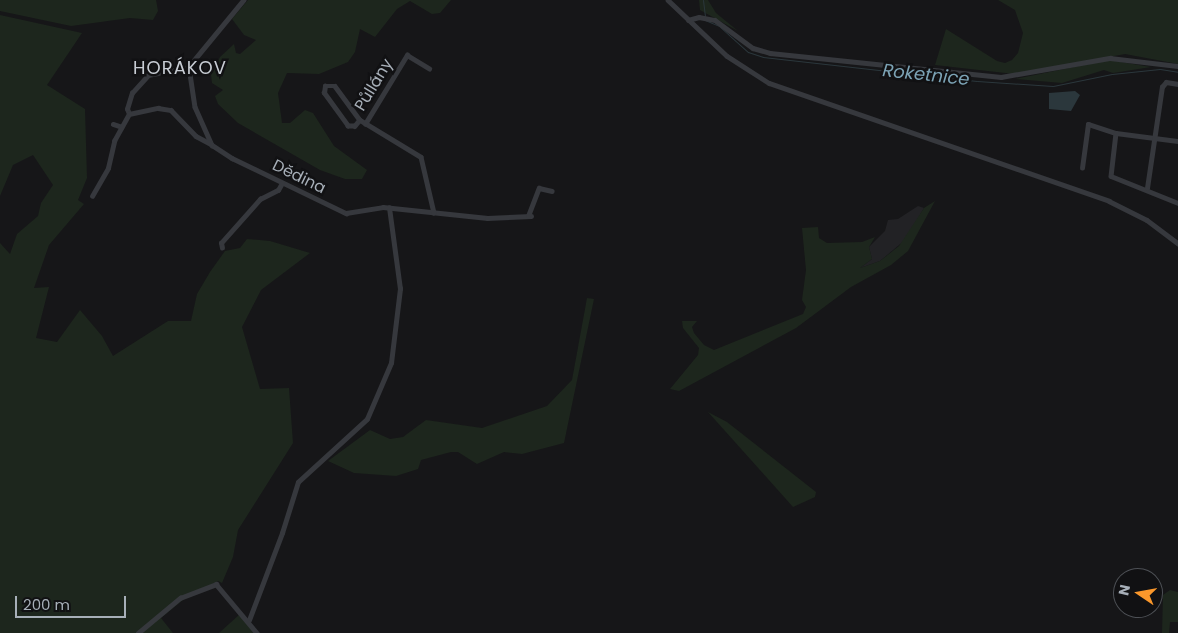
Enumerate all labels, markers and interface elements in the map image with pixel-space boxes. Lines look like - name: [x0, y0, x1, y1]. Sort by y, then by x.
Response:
- street label: Půllány: [351, 55, 397, 115]
- district label: HORÁKOV: [132, 57, 228, 79]
- water label: Roketnice: [881, 60, 971, 90]
- street label: Dědina: [269, 156, 329, 198]
- north arrow: [1113, 568, 1163, 618]
- text: N: [1113, 583, 1135, 597]
- scale bar: [18, 586, 129, 618]
- text: 200 m: [23, 594, 70, 615]

